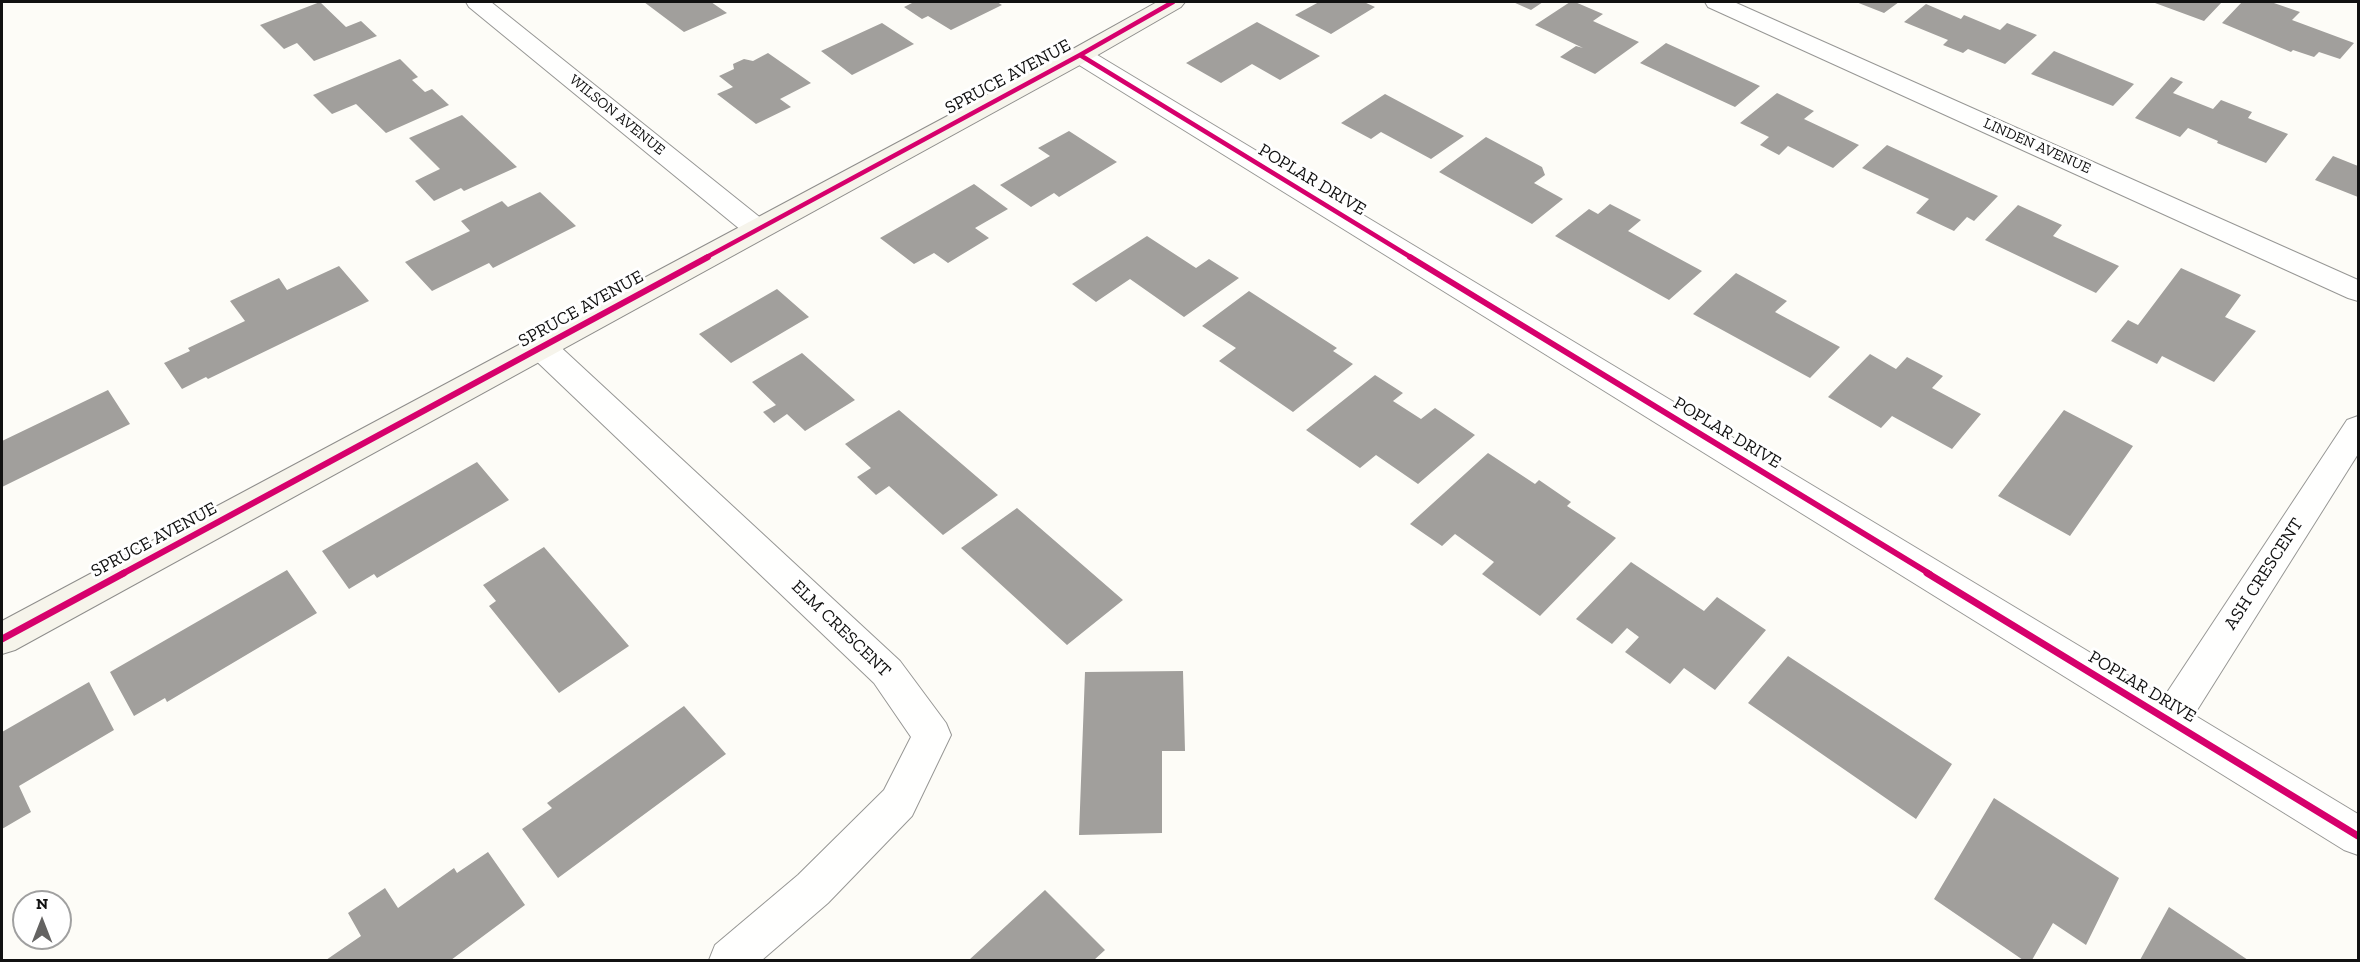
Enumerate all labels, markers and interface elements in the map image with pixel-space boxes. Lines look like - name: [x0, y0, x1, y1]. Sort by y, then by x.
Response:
- street label: SPRUCE AVENUE: [941, 35, 1075, 119]
- street label: WILSON AVENUE: [565, 71, 669, 159]
- street label: LINDEN AVENUE: [1981, 114, 2093, 178]
- street label: POPLAR DRIVE: [1254, 139, 1370, 221]
- street label: SPRUCE AVENUE: [515, 266, 647, 352]
- street label: POPLAR DRIVE: [1669, 392, 1785, 474]
- street label: SPRUCE AVENUE: [87, 498, 221, 582]
- street label: ASH CRESCENT: [2220, 514, 2308, 634]
- street label: ELM CRESCENT: [787, 576, 895, 682]
- street label: POPLAR DRIVE: [2084, 646, 2200, 728]
- north arrow: [12, 890, 72, 950]
- text: N: [36, 894, 48, 913]

